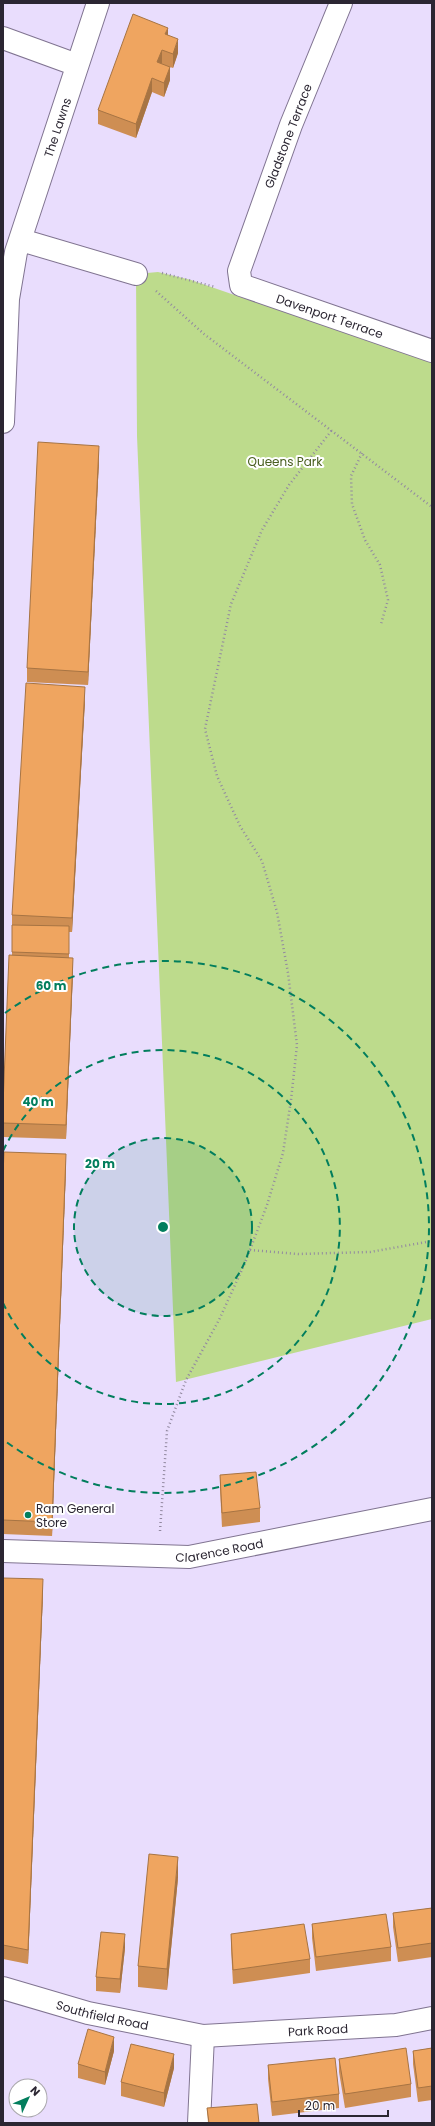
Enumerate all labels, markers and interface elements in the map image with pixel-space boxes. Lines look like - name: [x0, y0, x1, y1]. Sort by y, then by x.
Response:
- street label: Gladstone Terrace: [260, 81, 316, 191]
- street label: The Lawns: [39, 95, 75, 159]
- street label: Davenport Terrace: [274, 289, 386, 342]
- park label: Queens Park: [248, 453, 323, 470]
- text: 60 m: [36, 977, 67, 994]
- text: 40 m: [22, 1093, 54, 1110]
- text: 20 m: [85, 1155, 115, 1172]
- centre of rings: [156, 1220, 170, 1234]
- place label: Ram General Store: [36, 1500, 114, 1531]
- marker: Ram General Store: [23, 1510, 33, 1520]
- street label: Clarence Road: [175, 1534, 265, 1566]
- street label: Southfield Road: [54, 1996, 150, 2033]
- street label: Park Road: [287, 2019, 348, 2040]
- north arrow: [8, 2078, 48, 2118]
- text: N: [27, 2083, 44, 2100]
- scale bar: [299, 2092, 388, 2118]
- text: 20 m: [305, 2097, 335, 2114]

